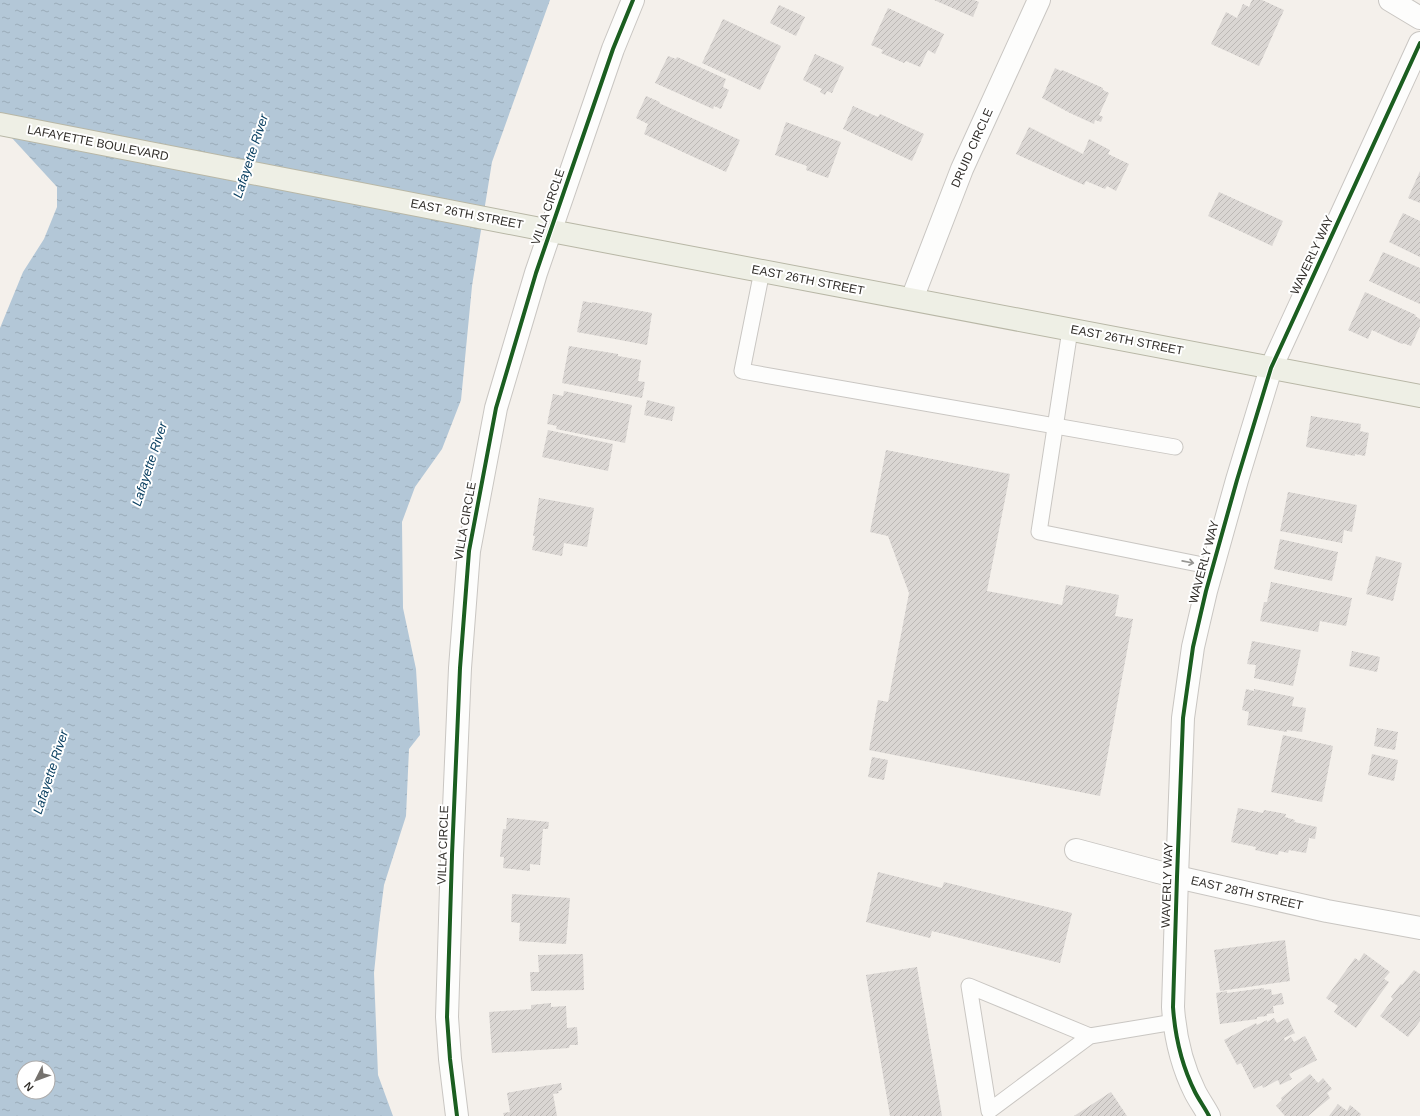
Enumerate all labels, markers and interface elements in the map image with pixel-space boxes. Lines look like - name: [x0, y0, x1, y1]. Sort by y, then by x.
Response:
- street label: DRUID CIRCLE: [948, 106, 996, 190]
- water label: Lafayette River: [230, 112, 271, 200]
- street label: LAFAYETTE BOULEVARD: [26, 122, 170, 164]
- street label: VILLA CIRCLE: [528, 167, 568, 247]
- street label: EAST 26TH STREET: [409, 196, 525, 232]
- street label: WAVERLY WAY: [1288, 213, 1336, 297]
- street label: EAST 26TH STREET: [750, 262, 866, 298]
- street label: EAST 26TH STREET: [1069, 322, 1185, 358]
- water label: Lafayette River: [129, 420, 170, 508]
- street label: VILLA CIRCLE: [451, 481, 479, 561]
- street label: WAVERLY WAY: [1186, 519, 1222, 605]
- one-way arrow: [1181, 559, 1194, 567]
- water label: Lafayette River: [30, 728, 71, 816]
- street label: VILLA CIRCLE: [435, 805, 451, 885]
- street label: WAVERLY WAY: [1159, 842, 1175, 928]
- street label: EAST 28TH STREET: [1190, 873, 1305, 913]
- north arrow: [16, 1060, 56, 1100]
- text: N: [21, 1080, 36, 1094]

